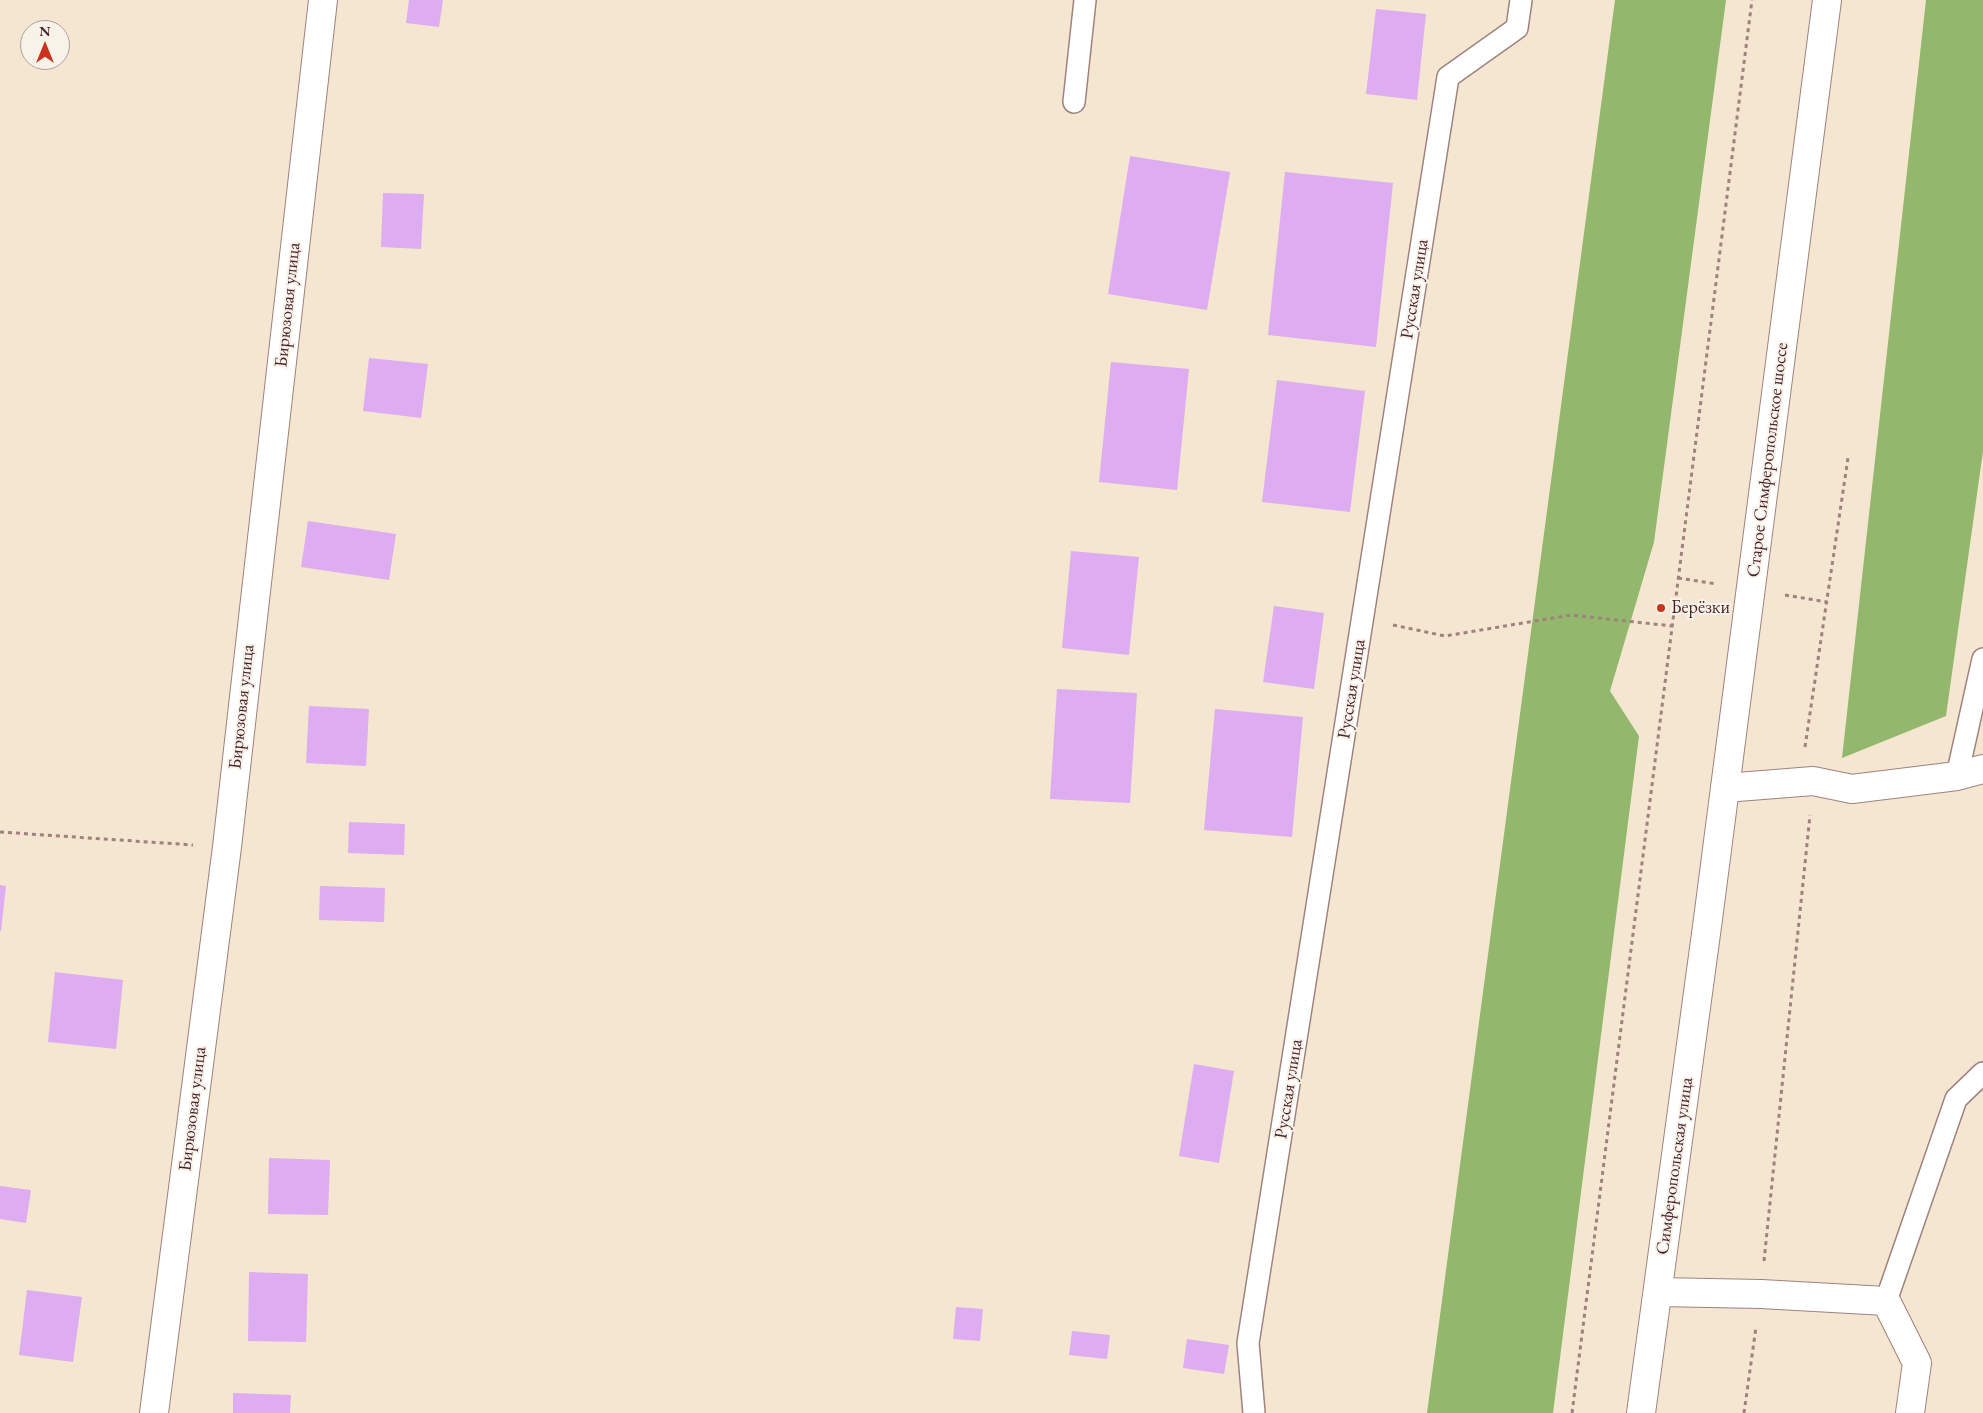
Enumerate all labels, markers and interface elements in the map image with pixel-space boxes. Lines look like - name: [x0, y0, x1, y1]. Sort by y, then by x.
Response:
- north arrow: [20, 20, 70, 70]
- text: N: [39, 22, 51, 40]
- street label: Русская улица: [1396, 238, 1434, 340]
- street label: Бирюзовая улица: [271, 242, 305, 368]
- street label: Старое Симферопольское шоссе: [1743, 341, 1793, 579]
- place label: Берёзки: [1671, 597, 1730, 619]
- marker: Берёзки: [1655, 602, 1667, 614]
- street label: Русская улица: [1333, 638, 1371, 740]
- street label: Бирюзовая улица: [225, 644, 259, 770]
- street label: Русская улица: [1270, 1038, 1308, 1140]
- street label: Бирюзовая улица: [175, 1046, 211, 1172]
- street label: Симферопольская улица: [1652, 1076, 1698, 1256]

